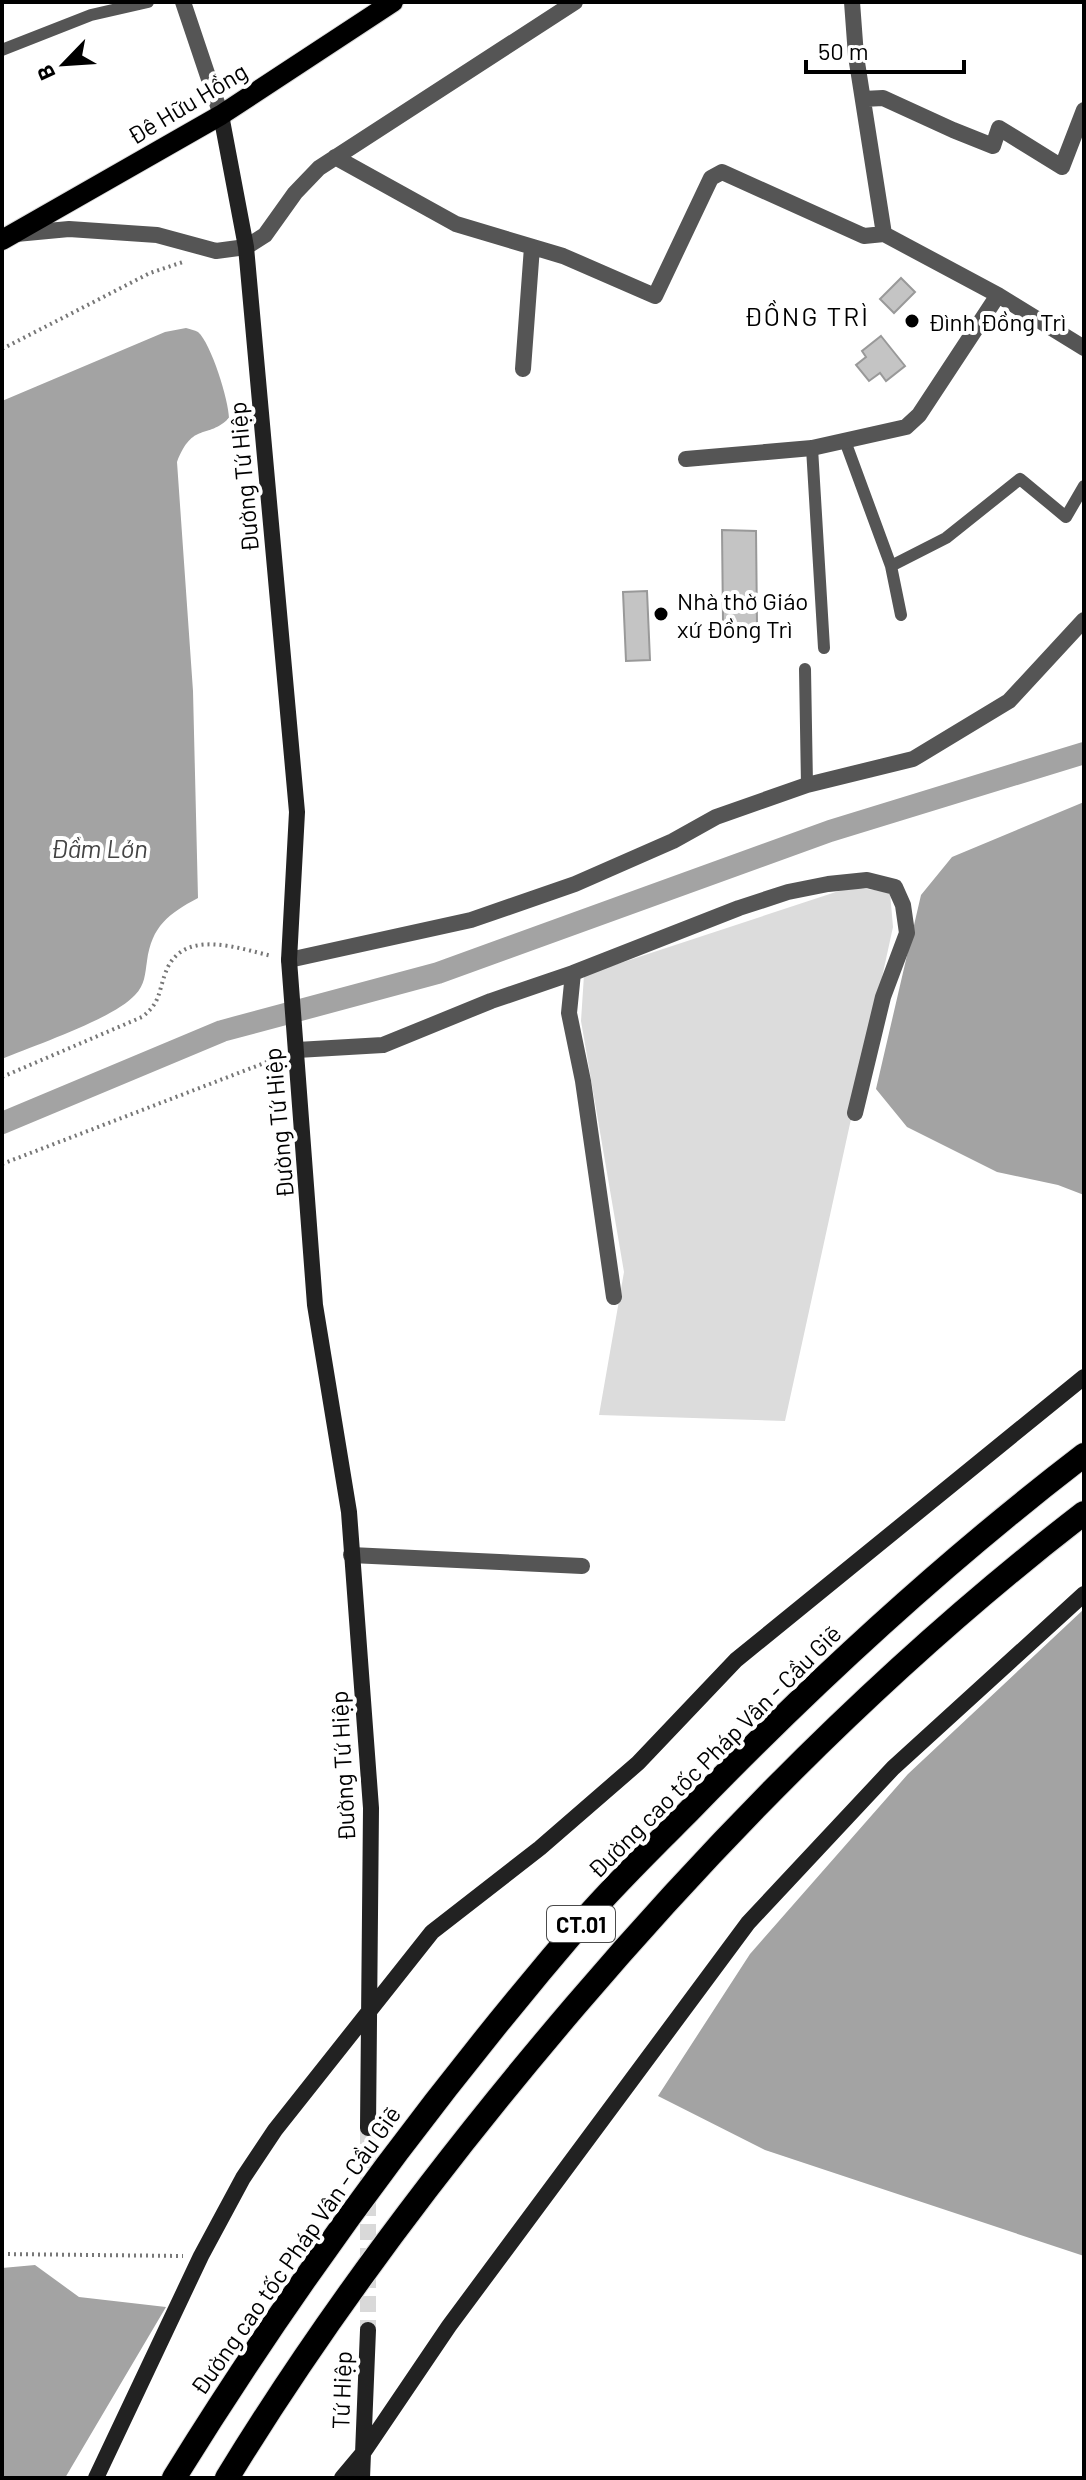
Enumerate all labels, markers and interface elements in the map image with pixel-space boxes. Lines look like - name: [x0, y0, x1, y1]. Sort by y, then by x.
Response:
- north arrow: [24, 24, 104, 104]
- scale bar: [806, 24, 964, 74]
- text: 50 m: [818, 36, 869, 65]
- street label: Đê Hữu Hồng: [122, 56, 252, 150]
- text: B: [30, 61, 60, 85]
- district label: ĐỒNG TRÌ: [744, 300, 870, 331]
- place label: Đình Đồng Trì: [928, 307, 1066, 336]
- marker: Đình Đồng Trì: [903, 312, 921, 330]
- street label: Đường Tứ Hiệp: [222, 401, 264, 553]
- place label: Nhà thờ Giáo xứ Đồng Trì: [677, 586, 808, 643]
- marker: Nhà thờ Giáo xứ Đồng Trì: [652, 605, 670, 623]
- water label: Đầm Lớn: [50, 832, 148, 863]
- street label: Đường Tứ Hiệp: [257, 1047, 299, 1199]
- street label: Đường cao tốc Pháp Vân - Cầu Giẽ: [581, 1618, 847, 1884]
- street label: Đường Tứ Hiệp: [324, 1690, 360, 1842]
- road number: CT.01: [547, 1906, 615, 1942]
- street label: Đường cao tốc Pháp Vân - Cầu Giẽ: [184, 2100, 406, 2400]
- street label: Tứ Hiệp: [325, 2350, 357, 2430]

